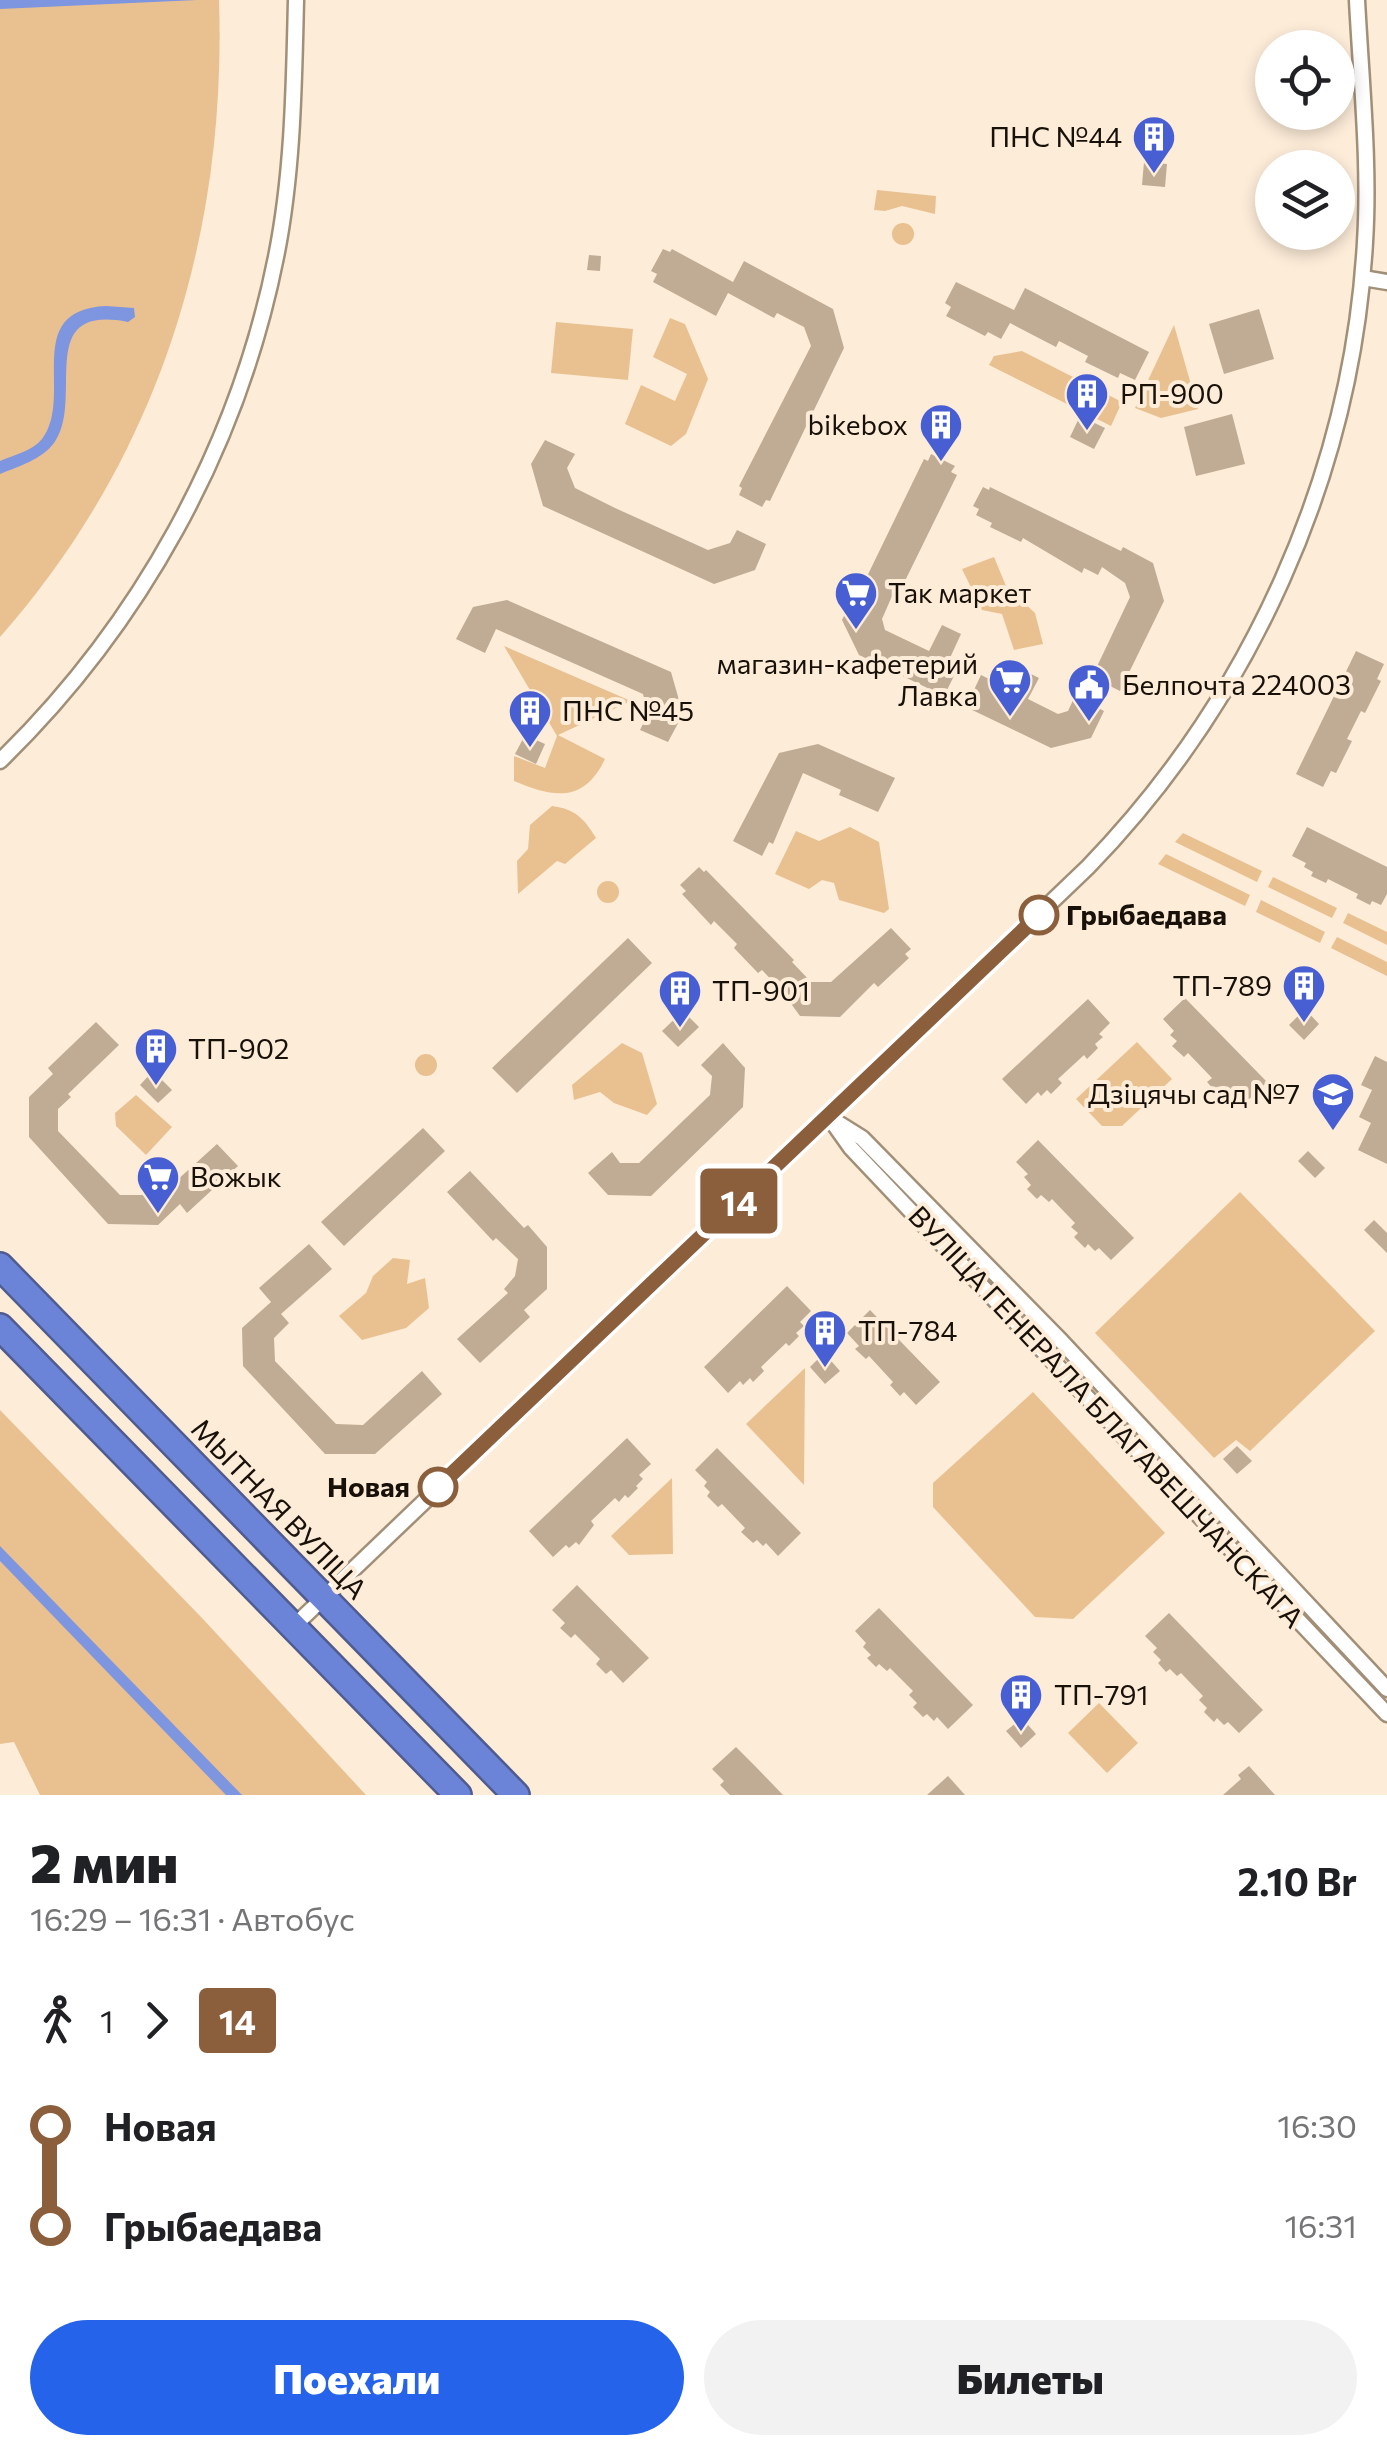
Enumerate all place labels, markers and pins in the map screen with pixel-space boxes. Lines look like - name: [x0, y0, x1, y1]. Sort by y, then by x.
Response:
- building icon: ПНС №44: [1131, 114, 1177, 175]
- place label: ПНС №44: [989, 119, 1122, 153]
- building icon: РП-900: [1064, 371, 1110, 432]
- place label: РП-900: [1120, 376, 1224, 410]
- building icon: bikebox: [918, 402, 964, 463]
- place label: bikebox: [807, 407, 908, 441]
- supermarket icon: Так маркет: [833, 570, 879, 631]
- place label: Так маркет: [888, 575, 1032, 609]
- place label: магазин-кафетерий Лавка: [717, 646, 978, 712]
- supermarket icon: магазин-кафетерий Лавка: [987, 657, 1033, 718]
- public building icon: Белпочта 224003: [1066, 662, 1112, 723]
- place label: Белпочта 224003: [1122, 667, 1351, 701]
- building icon: ПНС №45: [507, 688, 553, 749]
- place label: ПНС №45: [562, 693, 694, 727]
- marker: Грыбаедава: [1020, 896, 1058, 934]
- place label: Грыбаедава: [1066, 897, 1227, 931]
- building icon: ТП-789: [1281, 963, 1327, 1024]
- building icon: ТП-901: [657, 968, 703, 1029]
- place label: ТП-789: [1173, 968, 1272, 1002]
- place label: ТП-901: [712, 973, 810, 1007]
- building icon: ТП-902: [133, 1026, 179, 1087]
- place label: ТП-902: [188, 1031, 289, 1065]
- school or university icon: Дзіцячы сад №7: [1310, 1071, 1356, 1132]
- place label: Дзіцячы сад №7: [1088, 1076, 1300, 1110]
- supermarket icon: Вожык: [135, 1154, 181, 1215]
- place label: Вожык: [190, 1159, 282, 1193]
- building icon: ТП-784: [802, 1308, 848, 1369]
- place label: ТП-784: [858, 1313, 957, 1347]
- marker: Новая: [419, 1468, 457, 1506]
- place label: Новая: [327, 1469, 410, 1503]
- building icon: ТП-791: [998, 1672, 1044, 1733]
- place label: ТП-791: [1054, 1677, 1148, 1711]

